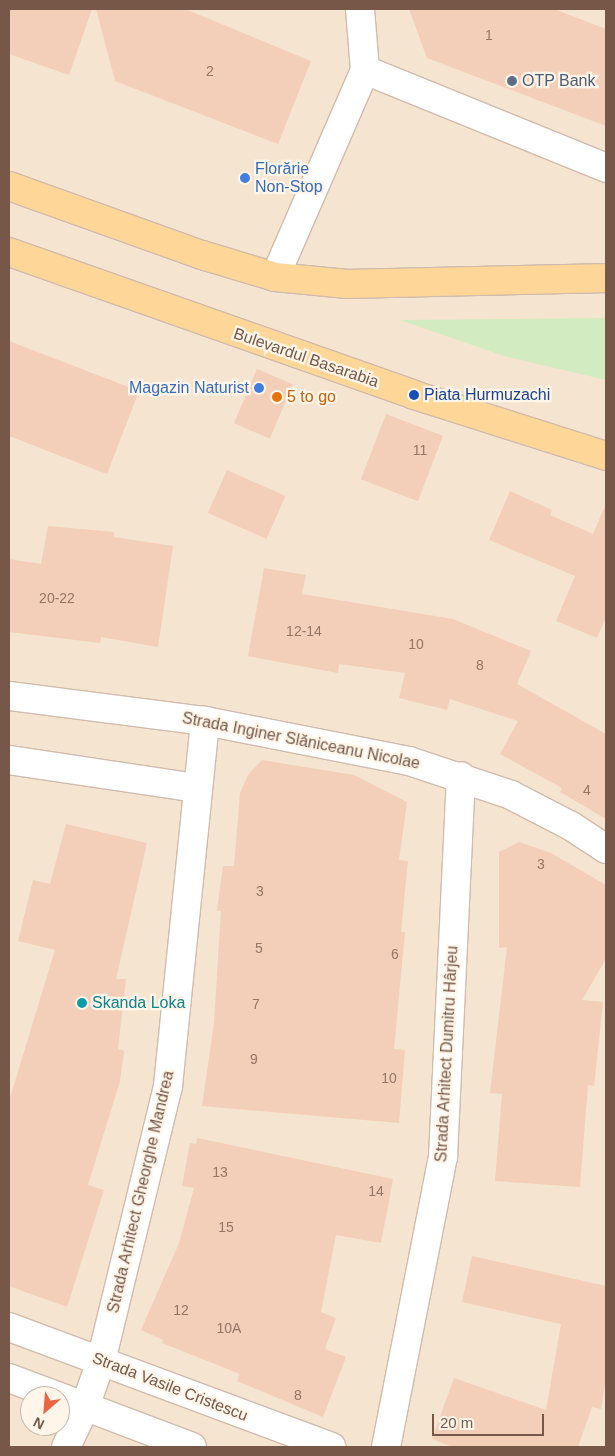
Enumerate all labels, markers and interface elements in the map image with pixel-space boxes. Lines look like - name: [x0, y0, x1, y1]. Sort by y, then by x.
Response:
- house number: 1: [485, 27, 493, 43]
- house number: 2: [206, 63, 214, 79]
- place label: OTP Bank: [522, 71, 596, 91]
- marker: OTP Bank: [506, 75, 518, 87]
- place label: Florărie Non-Stop: [255, 159, 323, 197]
- marker: Florărie Non-Stop: [239, 172, 251, 184]
- street label: Bulevardul Basarabia: [231, 324, 381, 392]
- place label: Magazin Naturist: [129, 378, 249, 398]
- marker: Magazin Naturist: [253, 382, 265, 394]
- place label: Piata Hurmuzachi: [424, 385, 550, 405]
- place label: 5 to go: [287, 387, 336, 407]
- marker: Piata Hurmuzachi: [408, 389, 420, 401]
- marker: 5 to go: [271, 391, 283, 403]
- house number: 11: [413, 442, 427, 458]
- house number: 20-22: [39, 590, 75, 606]
- house number: 12-14: [286, 623, 322, 639]
- house number: 10: [408, 636, 424, 652]
- house number: 8: [476, 657, 484, 673]
- street label: Strada Inginer Slăniceanu Nicolae: [180, 708, 422, 774]
- house number: 4: [583, 782, 591, 798]
- house number: 3: [537, 856, 545, 872]
- house number: 3: [256, 883, 264, 899]
- house number: 5: [255, 940, 263, 956]
- street label: Strada Arhitect Dumitru Hârjeu: [432, 945, 462, 1163]
- house number: 6: [391, 946, 399, 962]
- place label: Skanda Loka: [92, 993, 185, 1013]
- house number: 7: [252, 996, 260, 1012]
- marker: Skanda Loka: [76, 997, 88, 1009]
- house number: 9: [250, 1051, 258, 1067]
- street label: Strada Arhitect Gheorghe Mandrea: [104, 1069, 178, 1315]
- house number: 10: [381, 1070, 397, 1086]
- house number: 13: [212, 1164, 228, 1180]
- house number: 14: [368, 1183, 384, 1199]
- house number: 15: [218, 1219, 234, 1235]
- house number: 12: [173, 1302, 189, 1318]
- house number: 10A: [217, 1320, 241, 1336]
- street label: Strada Vasile Cristescu: [89, 1348, 251, 1426]
- north arrow: [20, 1386, 70, 1436]
- house number: 8: [294, 1387, 302, 1403]
- scale bar: [435, 1404, 548, 1436]
- text: N: [31, 1414, 47, 1433]
- text: 20 m: [440, 1414, 473, 1431]

